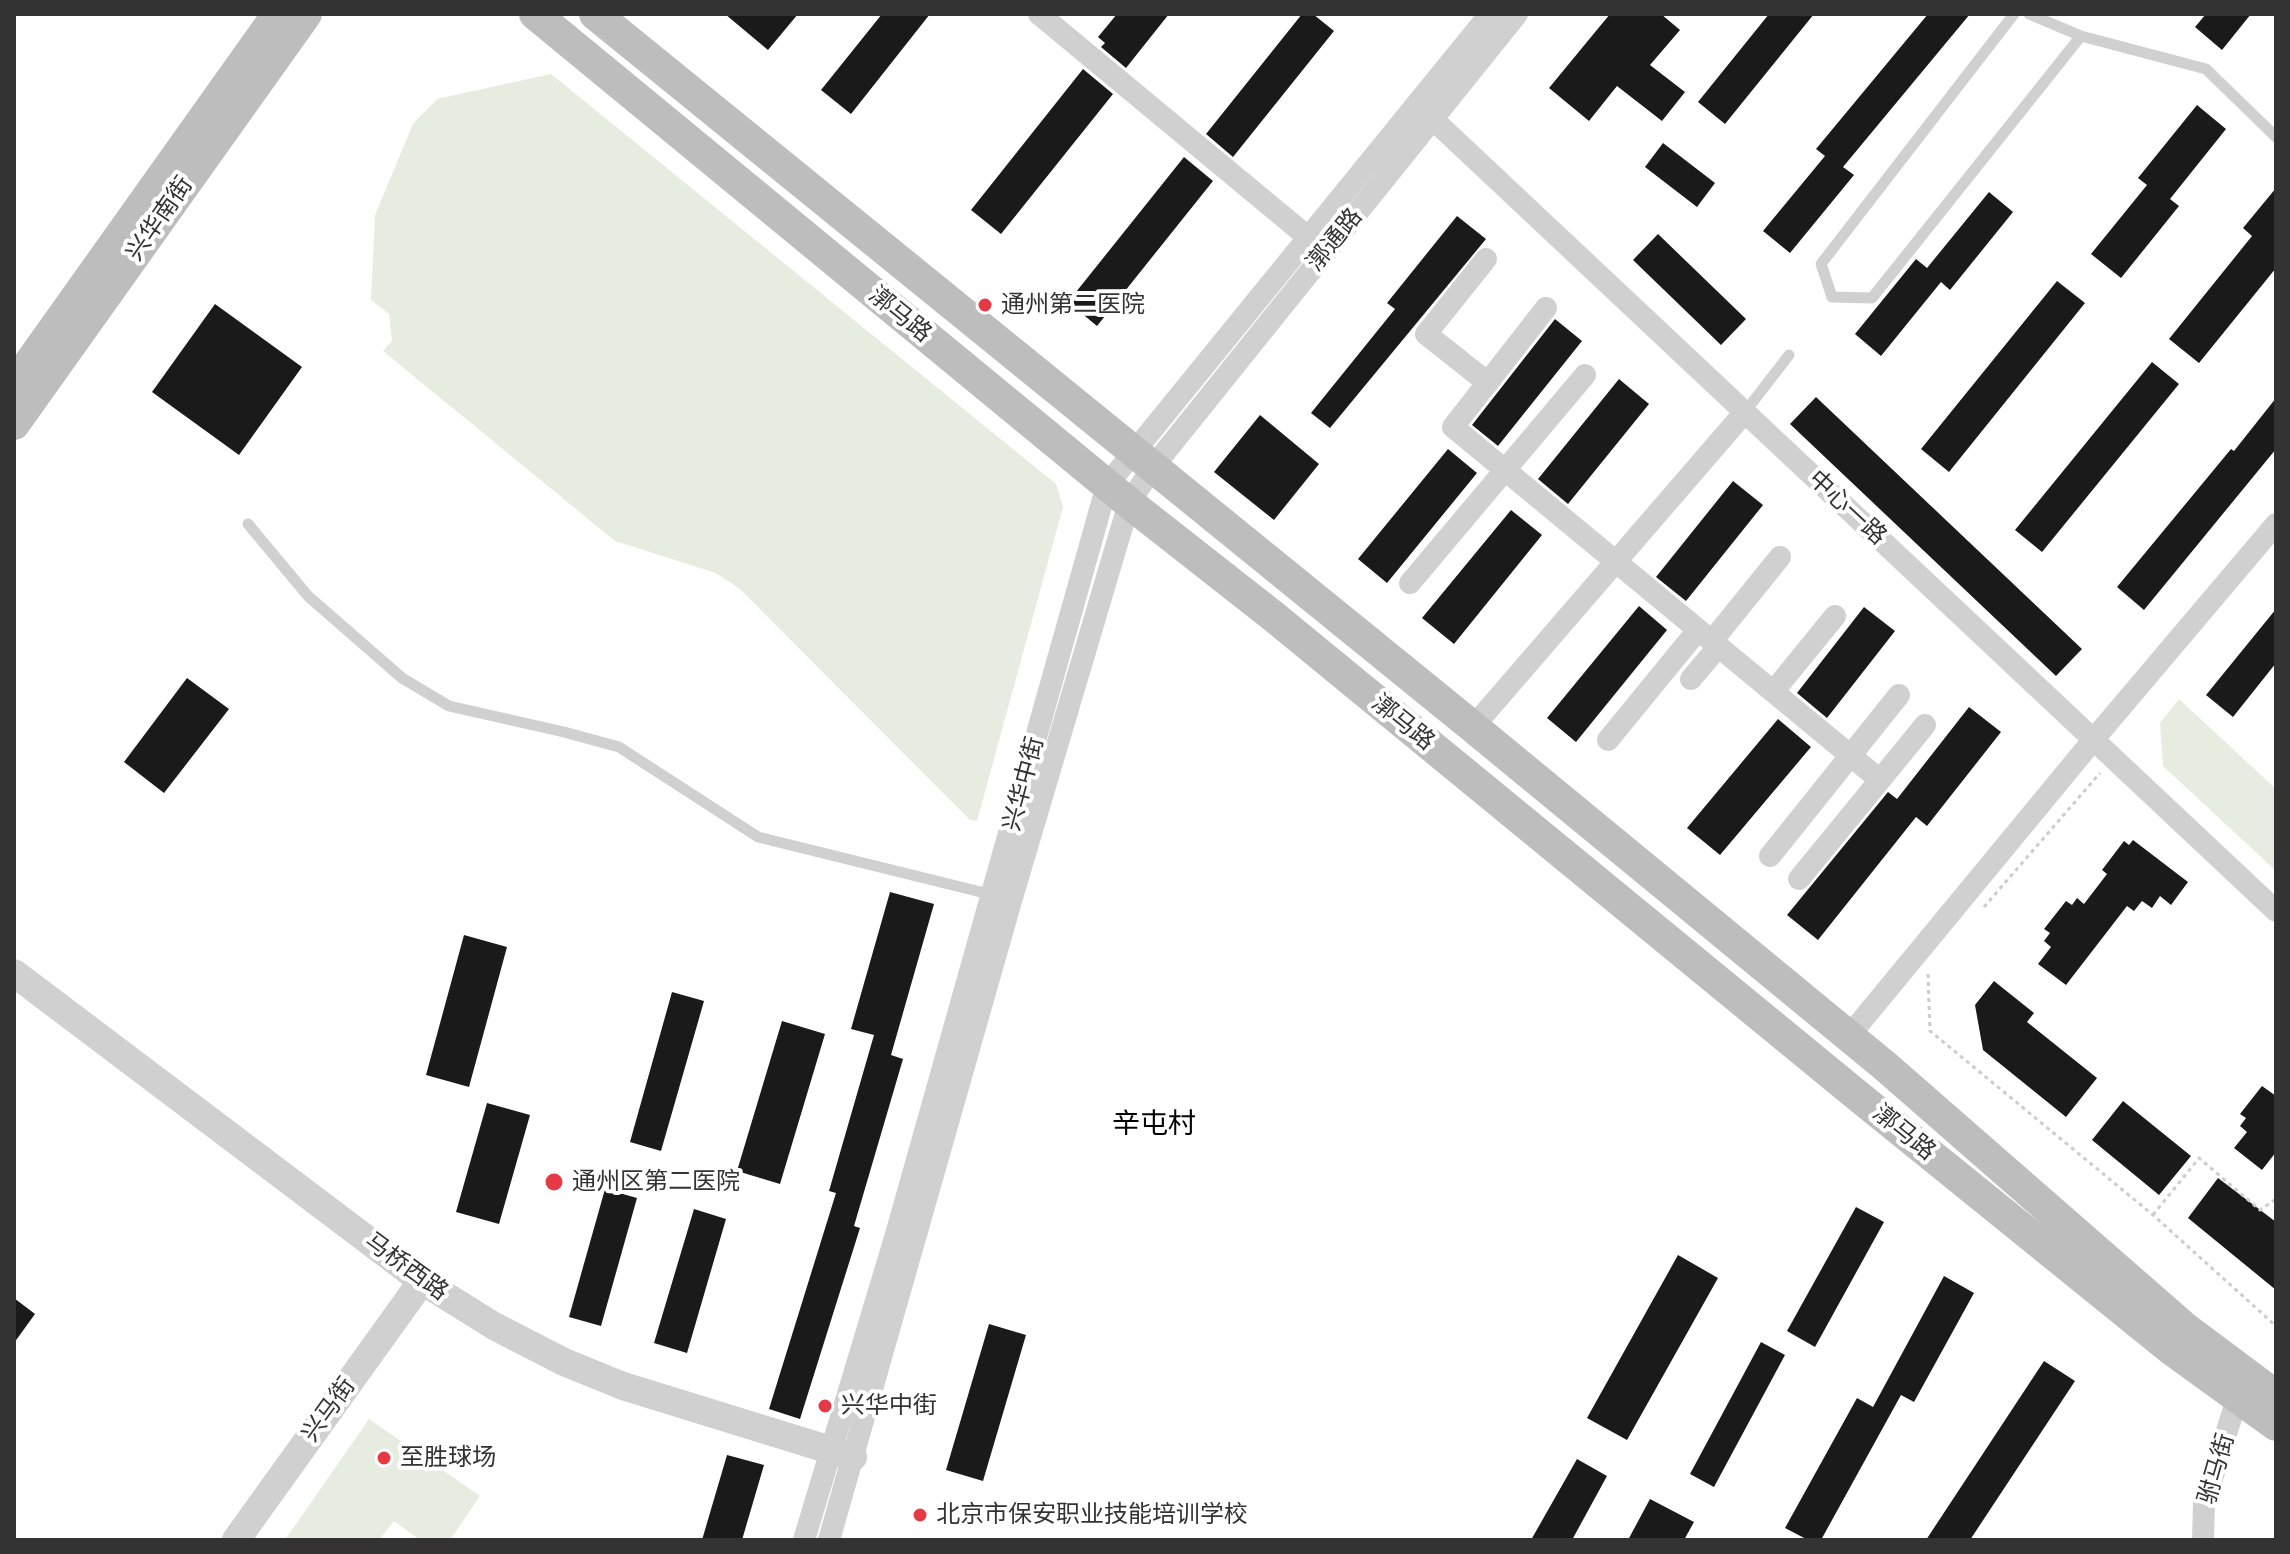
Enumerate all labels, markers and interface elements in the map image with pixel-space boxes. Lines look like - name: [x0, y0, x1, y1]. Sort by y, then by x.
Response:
- street label: 兴华南街: [121, 171, 199, 267]
- street label: 漷通路: [1301, 203, 1369, 277]
- street label: 漷马路: [863, 281, 937, 349]
- place label: 通州第二医院: [1001, 291, 1145, 319]
- marker: 通州第二医院: [976, 296, 994, 314]
- street label: 中心一路: [1802, 465, 1892, 551]
- street label: 漷马路: [1366, 689, 1440, 757]
- street label: 兴华中街: [998, 734, 1050, 834]
- street label: 漷马路: [1867, 1099, 1941, 1167]
- district label: 辛屯村: [1112, 1108, 1196, 1142]
- place label: 通州区第二医院: [572, 1168, 740, 1196]
- marker: 通州区第二医院: [543, 1171, 565, 1193]
- street label: 马桥西路: [359, 1227, 453, 1307]
- street label: 兴马街: [296, 1372, 362, 1448]
- place label: 兴华中街: [841, 1392, 937, 1420]
- marker: 兴华中街: [816, 1397, 834, 1415]
- street label: 驸马街: [2193, 1430, 2241, 1508]
- place label: 至胜球场: [400, 1444, 496, 1472]
- marker: 至胜球场: [375, 1449, 393, 1467]
- place label: 北京市保安职业技能培训学校: [936, 1501, 1248, 1529]
- marker: 北京市保安职业技能培训学校: [911, 1506, 929, 1524]

